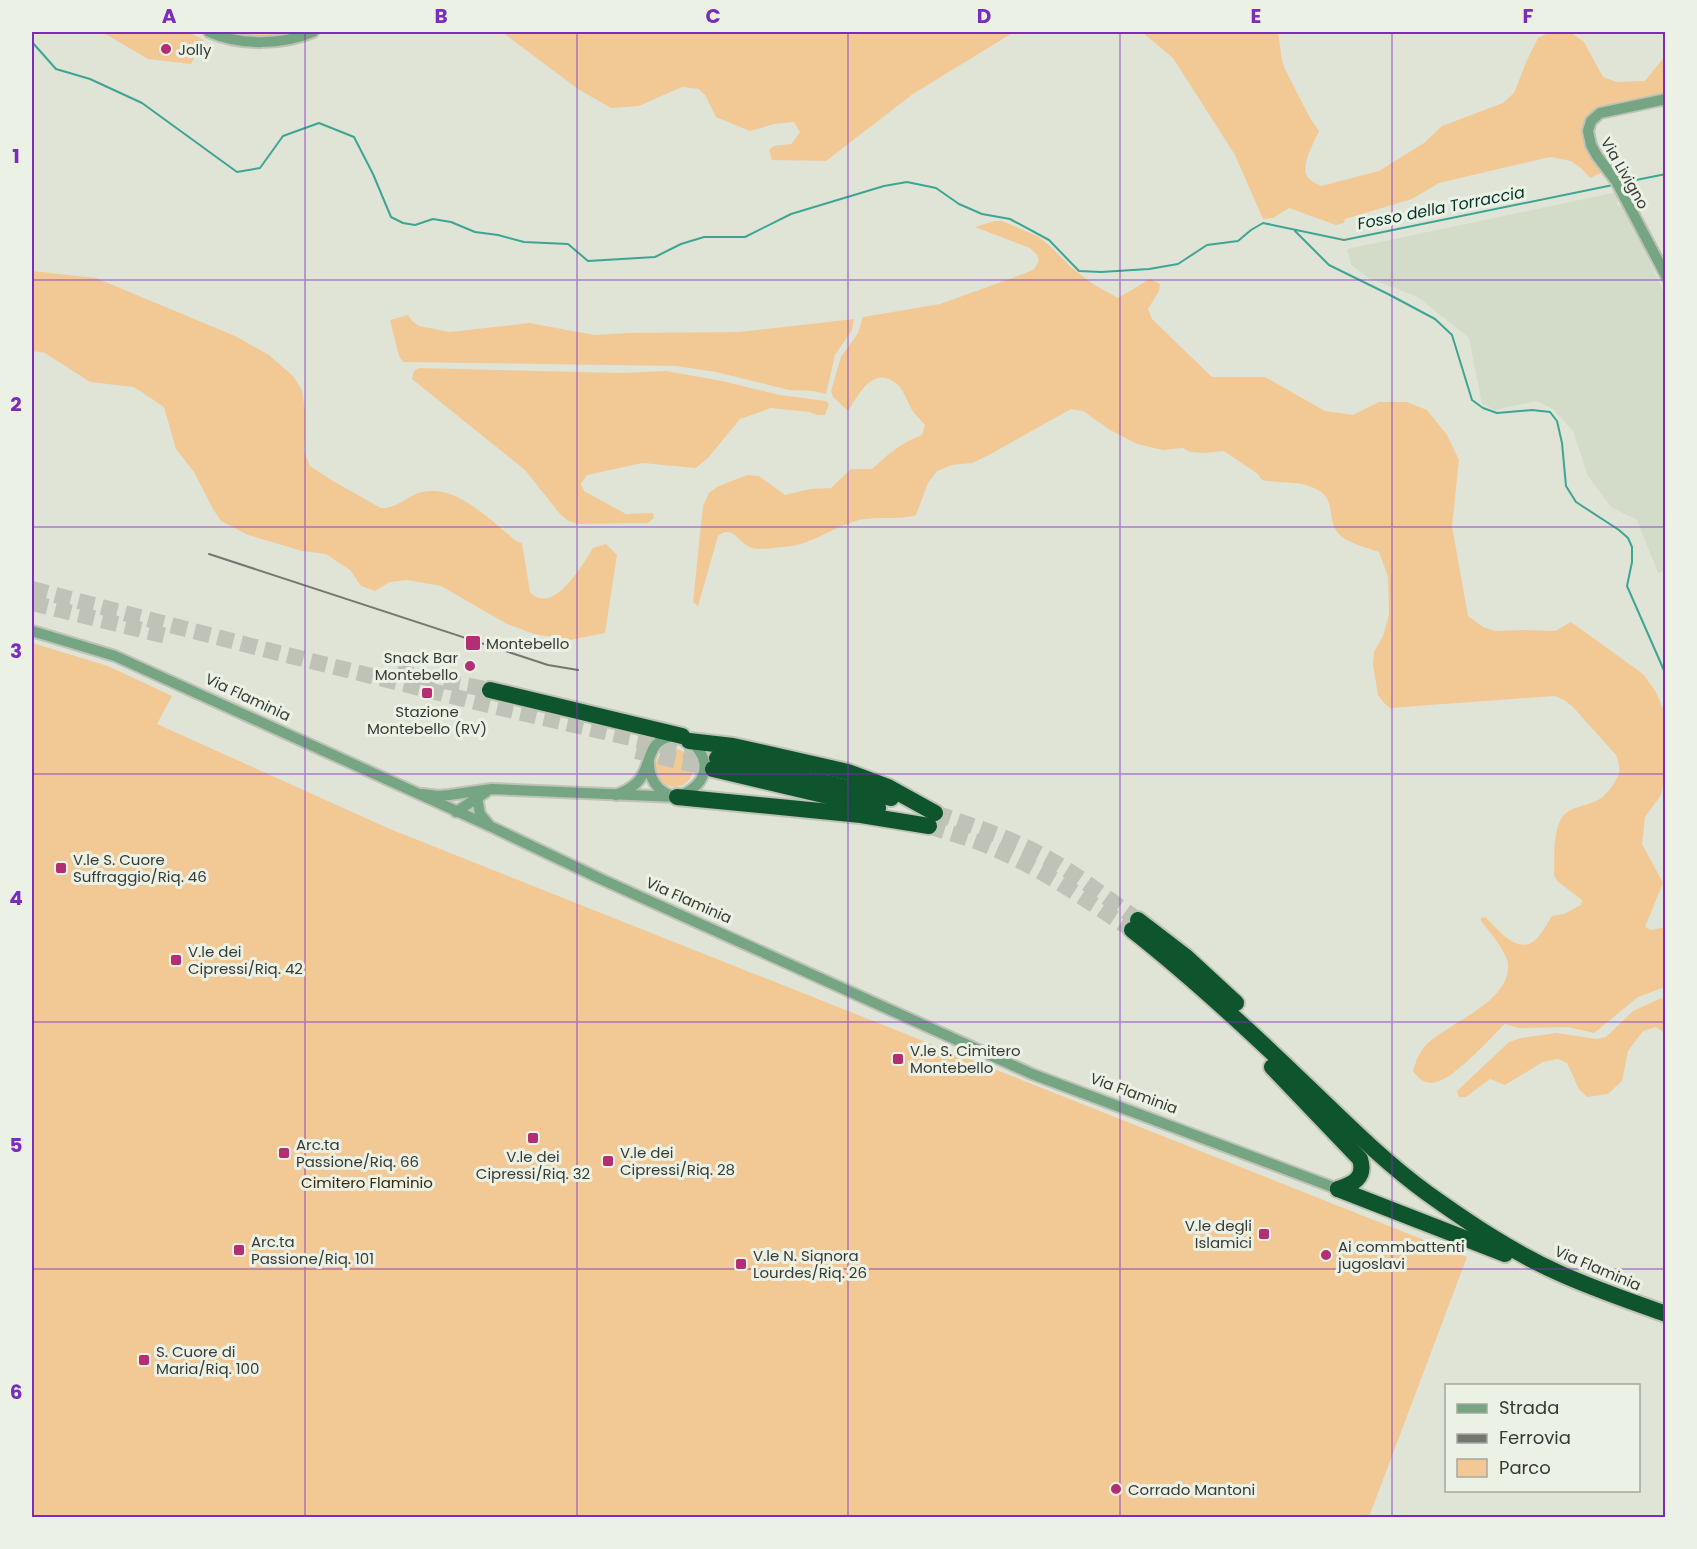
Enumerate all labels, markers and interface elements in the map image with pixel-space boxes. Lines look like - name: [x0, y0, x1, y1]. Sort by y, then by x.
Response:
- text: A: [162, 2, 177, 30]
- text: B: [434, 2, 448, 30]
- text: C: [705, 2, 721, 30]
- text: D: [977, 2, 991, 30]
- text: E: [1251, 2, 1261, 30]
- text: F: [1523, 2, 1534, 30]
- place label: Jolly: [178, 39, 212, 60]
- marker: Jolly: [159, 42, 173, 56]
- street label: Via Livigno: [1596, 133, 1654, 213]
- text: 1: [12, 142, 20, 170]
- water label: Fosso della Torraccia: [1355, 180, 1527, 236]
- text: 2: [10, 390, 22, 418]
- place label: Montebello: [486, 633, 569, 654]
- marker: Montebello: [464, 634, 482, 652]
- text: 3: [10, 637, 22, 665]
- place label: Snack Bar Montebello: [375, 647, 458, 685]
- marker: Snack Bar Montebello: [463, 659, 477, 673]
- street label: Via Flaminia: [202, 668, 294, 726]
- marker: Stazione Montebello (RV): [420, 686, 434, 700]
- place label: Stazione Montebello (RV): [367, 701, 487, 739]
- place label: V.le S. Cuore Suffraggio/Riq. 46: [73, 849, 207, 887]
- marker: V.le S. Cuore Suffraggio/Riq. 46: [54, 861, 68, 875]
- street label: Via Flaminia: [643, 872, 735, 928]
- text: 4: [9, 884, 23, 912]
- place label: V.le dei Cipressi/Riq. 42: [188, 941, 303, 979]
- marker: V.le dei Cipressi/Riq. 42: [169, 953, 183, 967]
- place label: V.le S. Cimitero Montebello: [910, 1040, 1021, 1078]
- marker: V.le S. Cimitero Montebello: [891, 1052, 905, 1066]
- street label: Via Flaminia: [1087, 1067, 1181, 1119]
- text: 5: [10, 1131, 23, 1159]
- marker: V.le dei Cipressi/Riq. 32: [526, 1131, 540, 1145]
- place label: Arc.ta Passione/Riq. 66: [296, 1134, 419, 1172]
- place label: V.le dei Cipressi/Riq. 28: [620, 1142, 735, 1180]
- marker: Arc.ta Passione/Riq. 66: [277, 1146, 291, 1160]
- place label: V.le dei Cipressi/Riq. 32: [476, 1146, 590, 1184]
- marker: V.le dei Cipressi/Riq. 28: [601, 1154, 615, 1168]
- park label: Cimitero Flaminio: [301, 1172, 433, 1193]
- place label: V.le degli Islamici: [1185, 1215, 1252, 1253]
- marker: V.le degli Islamici: [1257, 1227, 1271, 1241]
- place label: Arc.ta Passione/Riq. 101: [251, 1231, 374, 1269]
- place label: Ai commbattenti jugoslavi: [1337, 1236, 1465, 1274]
- street label: Via Flaminia: [1552, 1240, 1644, 1296]
- marker: Arc.ta Passione/Riq. 101: [232, 1243, 246, 1257]
- place label: V.le N. Signora Lourdes/Riq. 26: [753, 1245, 867, 1283]
- marker: Ai commbattenti jugoslavi: [1319, 1248, 1333, 1262]
- marker: V.le N. Signora Lourdes/Riq. 26: [734, 1257, 748, 1271]
- place label: S. Cuore di Maria/Riq. 100: [156, 1341, 259, 1379]
- marker: S. Cuore di Maria/Riq. 100: [137, 1353, 151, 1367]
- text: 6: [10, 1378, 22, 1406]
- legend: [1445, 1384, 1640, 1492]
- text: Strada: [1499, 1395, 1559, 1420]
- text: Ferrovia: [1499, 1425, 1571, 1450]
- text: Parco: [1499, 1455, 1551, 1480]
- place label: Corrado Mantoni: [1128, 1479, 1255, 1500]
- marker: Corrado Mantoni: [1109, 1482, 1123, 1496]

